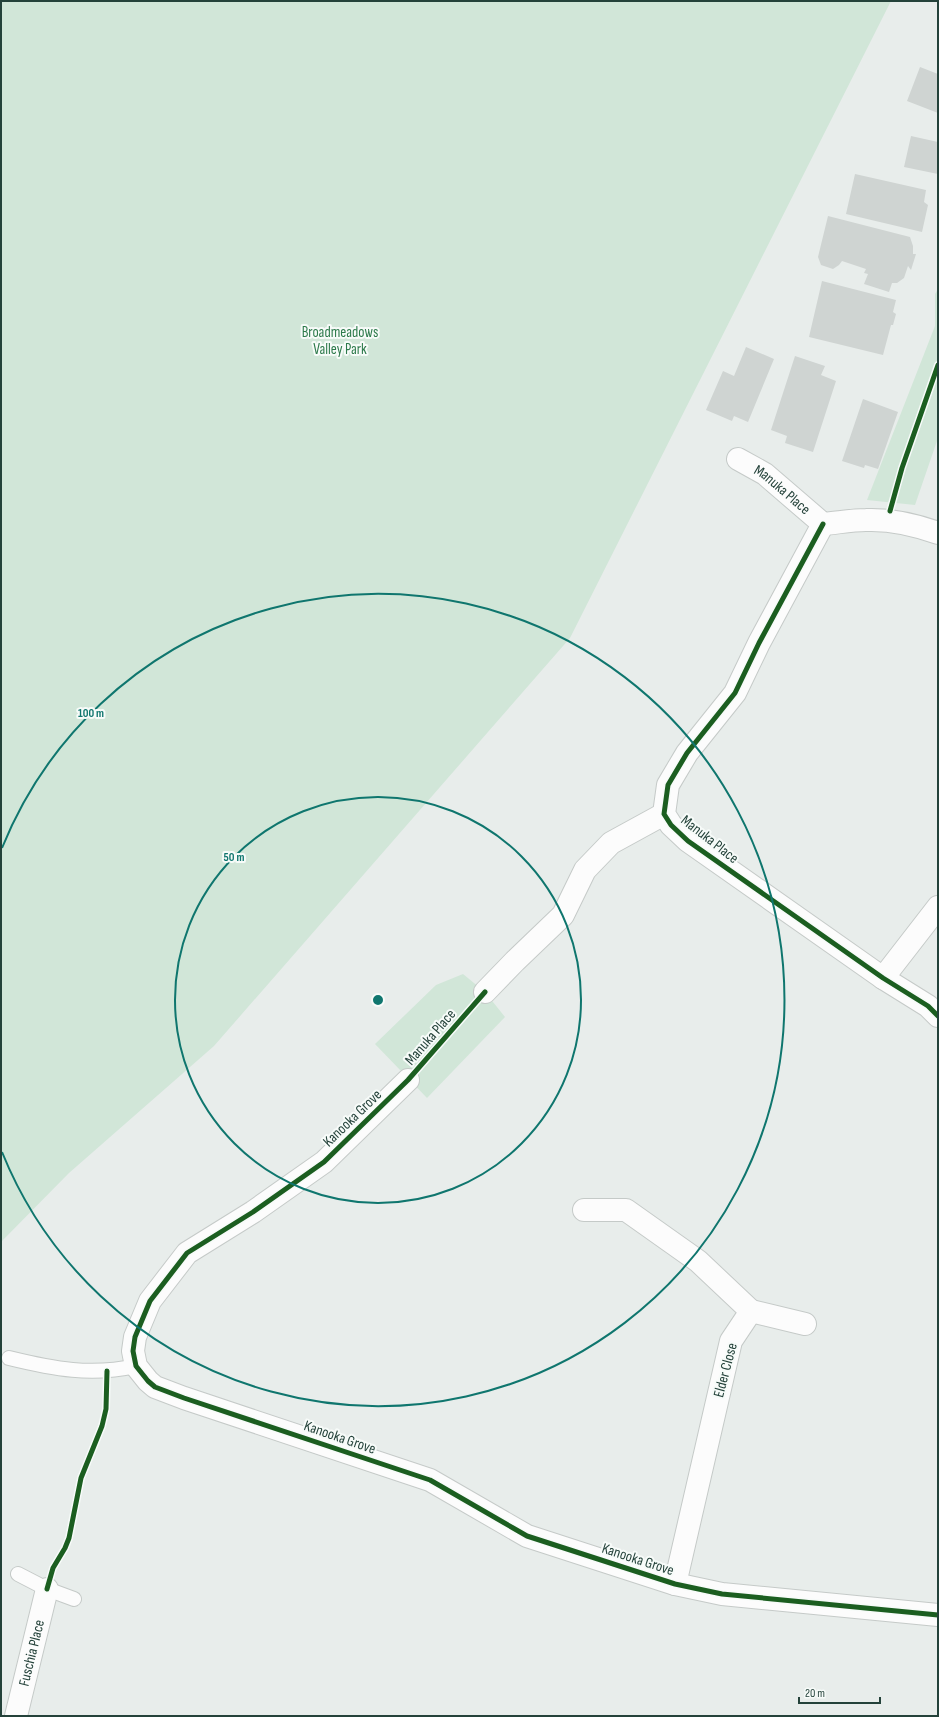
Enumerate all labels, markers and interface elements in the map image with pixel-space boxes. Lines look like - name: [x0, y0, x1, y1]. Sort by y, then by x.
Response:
- park label: Broadmeadows Valley Park: [302, 323, 378, 359]
- street label: Manuka Place: [751, 461, 814, 519]
- text: 100 m: [78, 706, 104, 721]
- street label: Manuka Place: [677, 811, 742, 868]
- text: 50 m: [224, 850, 244, 865]
- centre of rings: [371, 993, 385, 1007]
- street label: Manuka Place: [401, 1005, 460, 1069]
- street label: Kanooka Grove: [319, 1086, 386, 1151]
- street label: Elder Close: [709, 1341, 742, 1399]
- street label: Kanooka Grove: [301, 1416, 378, 1459]
- street label: Kanooka Grove: [599, 1539, 676, 1580]
- street label: Fuschia Place: [15, 1618, 49, 1688]
- scale bar: [799, 1679, 880, 1705]
- text: 20 m: [805, 1686, 825, 1701]

